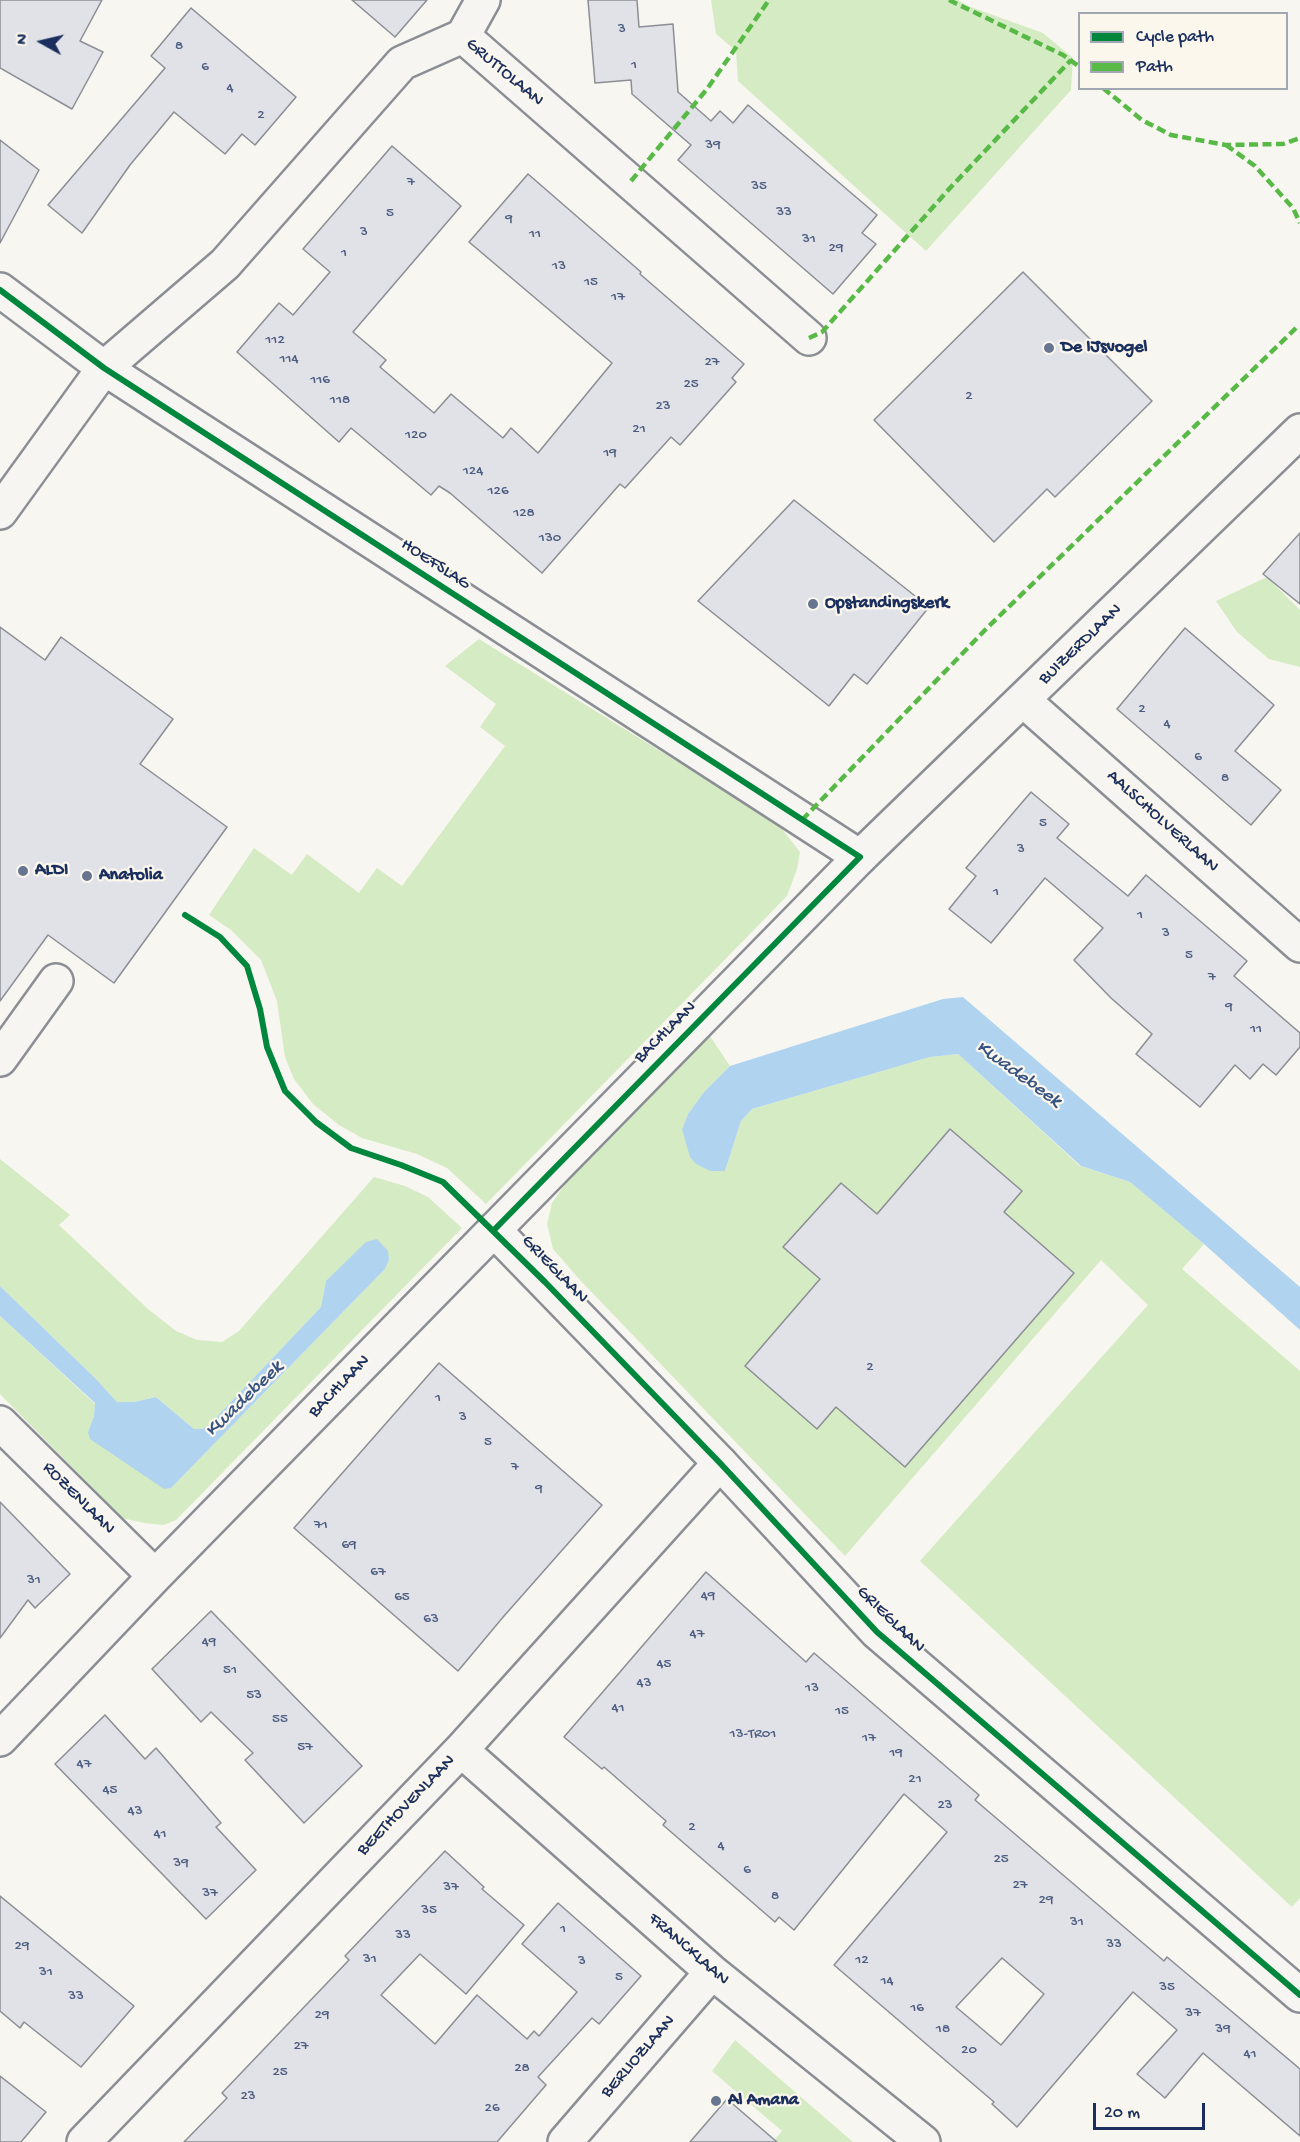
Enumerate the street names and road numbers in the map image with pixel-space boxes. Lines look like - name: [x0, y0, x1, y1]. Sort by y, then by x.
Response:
- street label: GRUTTOLAAN: [461, 34, 547, 112]
- street label: HOEFSLAG: [396, 535, 474, 595]
- street label: BUIZERDLAAN: [1035, 600, 1127, 690]
- street label: AALSCHOLVERLAAN: [1101, 766, 1223, 878]
- street label: BACHLAAN: [630, 997, 702, 1069]
- street label: GRIEGLAAN: [516, 1231, 592, 1309]
- street label: BACHLAAN: [305, 1351, 375, 1423]
- street label: ROZENLAAN: [37, 1458, 119, 1540]
- street label: GRIEGLAAN: [851, 1582, 929, 1658]
- street label: BEETHOVENLAAN: [353, 1751, 461, 1861]
- street label: FRANCKLAAN: [643, 1909, 733, 1991]
- street label: BERLIOZLAAN: [597, 2011, 681, 2103]

